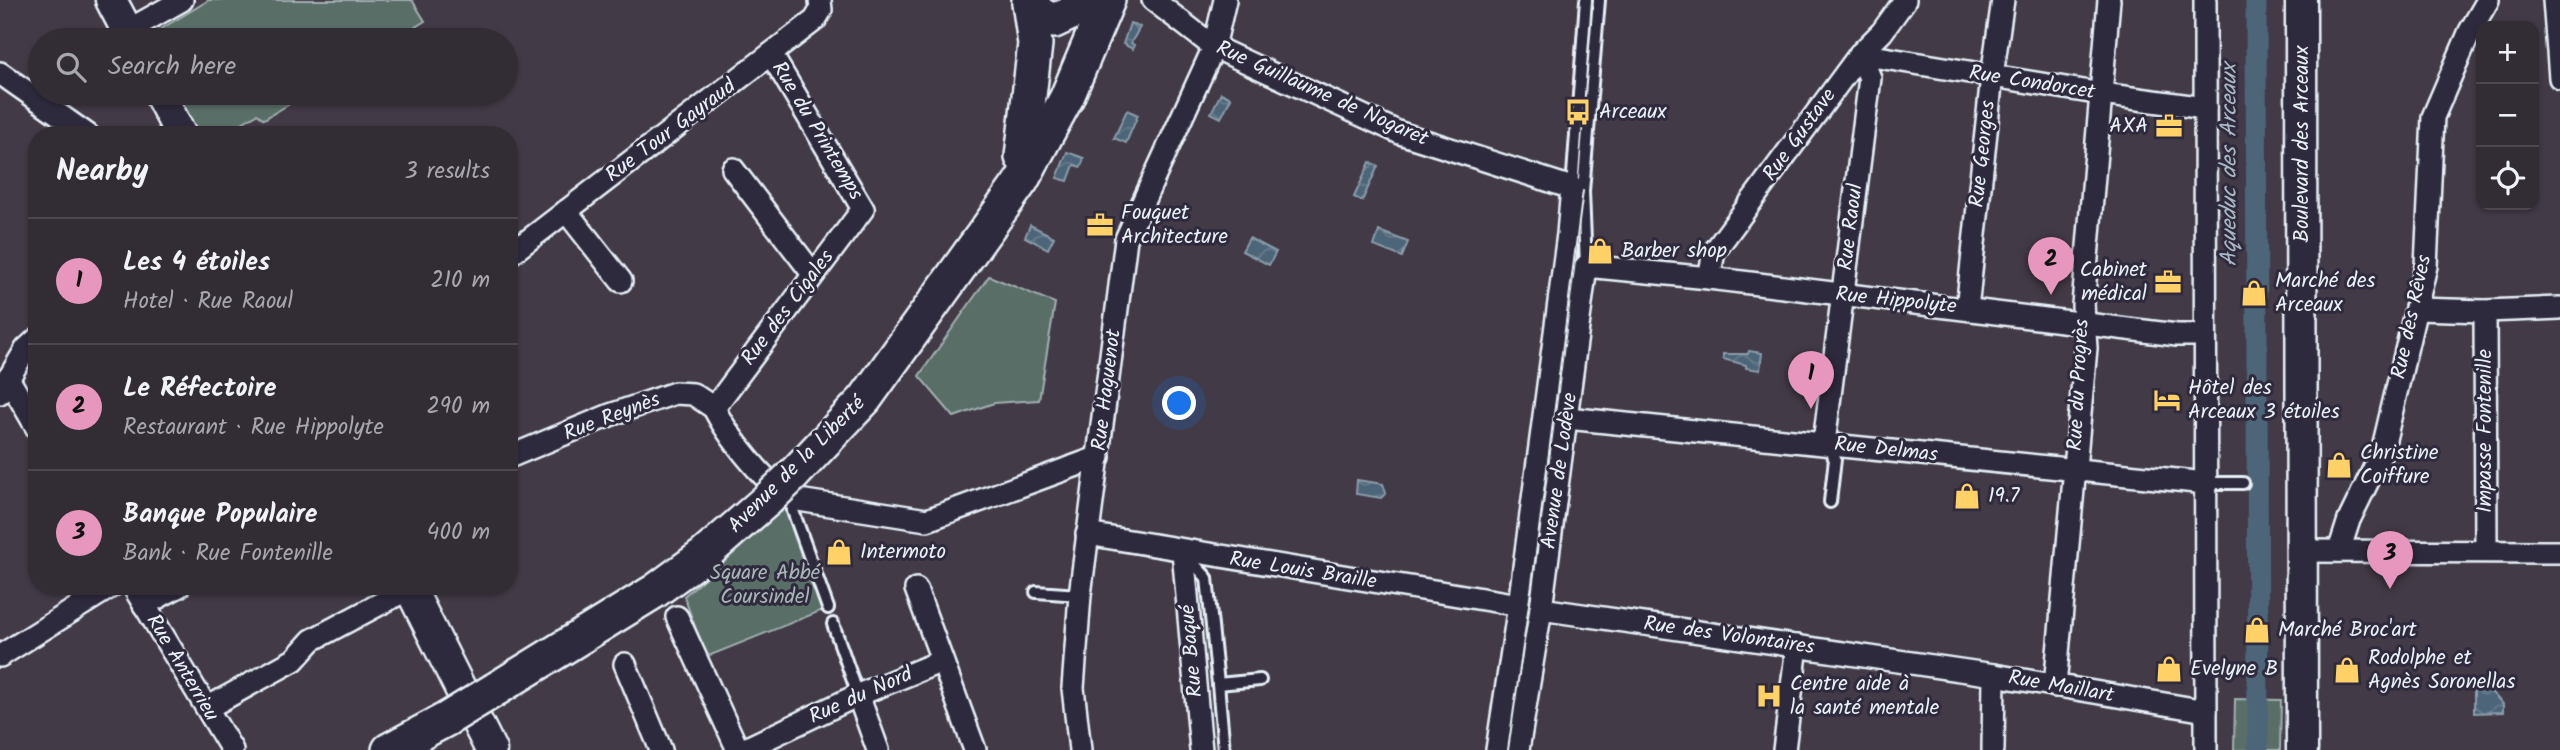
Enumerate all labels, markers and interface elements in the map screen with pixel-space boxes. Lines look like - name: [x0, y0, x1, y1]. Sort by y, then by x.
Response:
- map controls: [2476, 21, 2539, 210]
- button: +: [2476, 21, 2539, 84]
- search box: [28, 28, 518, 105]
- street label: Rue Guillaume de Nogaret: [1210, 32, 1434, 156]
- street label: Boulevard des Arceaux: [2286, 45, 2319, 242]
- text: Search here: [108, 46, 236, 88]
- icon: search: [52, 48, 90, 86]
- street label: Rue du Printemps: [762, 55, 872, 207]
- street label: Rue Condorcet: [1967, 57, 2098, 109]
- water label: Aqueduc des Arceaux: [2212, 60, 2248, 267]
- street label: Rue Tour Gayraud: [599, 70, 744, 191]
- street label: Rue Gustave: [1755, 81, 1846, 189]
- button: −: [2476, 84, 2539, 147]
- place label: Arceaux: [1599, 96, 1667, 129]
- bus stop icon: Arceaux: [1563, 97, 1593, 127]
- street label: Rue Georges: [1961, 99, 2005, 209]
- place label: AXA: [2109, 110, 2148, 143]
- office icon: AXA: [2154, 111, 2184, 141]
- button: locate: [2476, 147, 2539, 210]
- text: Nearby: [56, 148, 148, 196]
- text: 3 results: [404, 154, 490, 190]
- street label: Rue Raoul: [1829, 182, 1873, 272]
- place label: Fouquet Architecture: [1121, 197, 1228, 254]
- office icon: Fouquet Architecture: [1085, 210, 1115, 240]
- place label: Barber shop: [1621, 235, 1727, 268]
- shop icon: Barber shop: [1585, 236, 1615, 266]
- pin: 2: [2028, 237, 2074, 295]
- text: Les 4 étoiles: [123, 242, 270, 284]
- street label: Rue des Cigales: [733, 243, 843, 373]
- street label: Rue des Rêves: [2383, 252, 2441, 382]
- place label: Cabinet médical: [2080, 254, 2148, 311]
- text: 1: [76, 263, 82, 299]
- text: 210 m: [430, 263, 490, 299]
- place label: Marché des Arceaux: [2275, 265, 2376, 322]
- office icon: Cabinet médical: [2153, 267, 2183, 297]
- street label: Rue Hippolyte: [1834, 278, 1959, 324]
- shop icon: Marché des Arceaux: [2239, 278, 2269, 308]
- text: Hotel · Rue Raoul: [123, 284, 293, 320]
- street label: Rue du Progrès: [2059, 318, 2099, 452]
- street label: Rue Haguenot: [1083, 326, 1131, 453]
- street label: Impasse Fontenille: [2469, 348, 2502, 513]
- pin: 1: [1788, 351, 1834, 409]
- text: Le Réfectoire: [123, 368, 276, 410]
- place label: Hôtel des Arceaux 3 étoiles: [2188, 372, 2340, 429]
- street label: Rue Reynès: [559, 383, 665, 451]
- hotel icon: Hôtel des Arceaux 3 étoiles: [2152, 385, 2182, 415]
- your location: [1162, 386, 1196, 420]
- street label: Avenue de la Liberté: [721, 388, 874, 541]
- text: 2: [72, 389, 86, 425]
- text: 290 m: [426, 389, 490, 425]
- street label: Avenue de Lodève: [1533, 390, 1587, 551]
- text: Restaurant · Rue Hippolyte: [123, 410, 384, 446]
- street label: Rue Delmas: [1833, 428, 1939, 472]
- place label: Christine Coiffure: [2360, 437, 2439, 494]
- shop icon: Christine Coiffure: [2324, 450, 2354, 480]
- place label: 19.7: [1988, 480, 2021, 513]
- shop icon: 19.7: [1952, 481, 1982, 511]
- text: Banque Populaire: [123, 494, 318, 536]
- text: 3: [73, 515, 85, 551]
- text: 400 m: [427, 515, 490, 551]
- pin: 3: [2367, 531, 2413, 589]
- text: Bank · Rue Fontenille: [123, 536, 333, 572]
- place label: Intermoto: [860, 536, 946, 569]
- shop icon: Intermoto: [824, 537, 854, 567]
- street label: Rue Louis Braille: [1227, 543, 1380, 599]
- park label: Square Abbé Coursindel: [710, 557, 821, 614]
- street label: Rue Baqué: [1171, 603, 1212, 699]
- street label: Rue Anterrieu: [137, 608, 227, 728]
- street label: Rue des Volontaires: [1641, 608, 1817, 664]
- place label: Marché Broc'art: [2278, 614, 2418, 647]
- shop icon: Marché Broc'art: [2242, 615, 2272, 645]
- place label: Rodolphe et Agnès Soronellas: [2368, 642, 2515, 699]
- place label: Evelyne B: [2190, 653, 2278, 686]
- shop icon: Evelyne B: [2154, 654, 2184, 684]
- shop icon: Rodolphe et Agnès Soronellas: [2332, 655, 2362, 685]
- street label: Rue du Nord: [804, 658, 919, 734]
- street label: Rue Maillart: [2006, 661, 2117, 713]
- place label: Centre aide à la santé mentale: [1790, 668, 1940, 725]
- hospital icon: Centre aide à la santé mentale: [1754, 681, 1784, 711]

